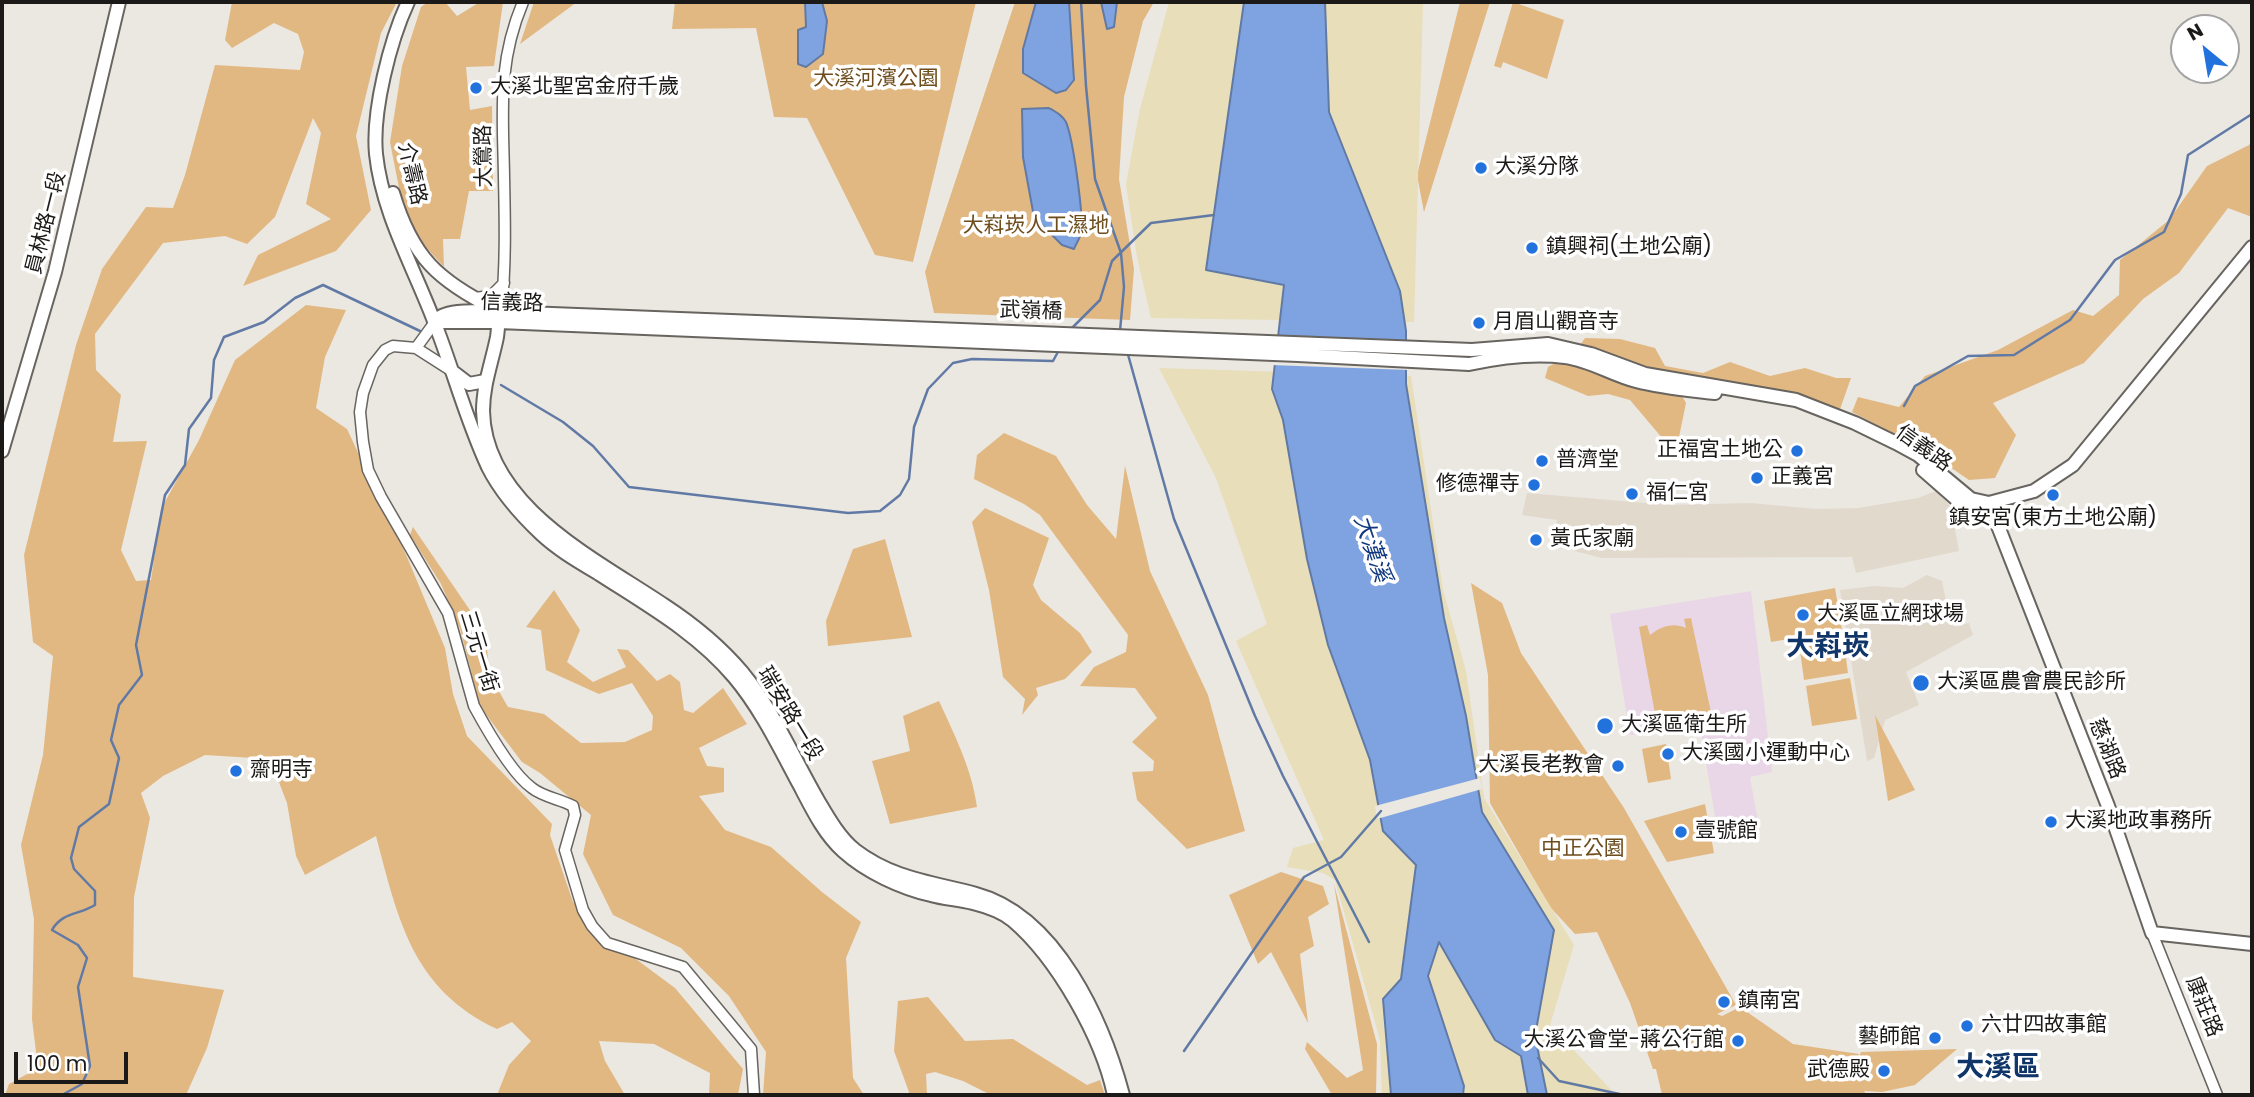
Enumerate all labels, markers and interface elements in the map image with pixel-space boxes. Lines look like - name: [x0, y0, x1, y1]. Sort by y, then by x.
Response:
- north arrow: [2170, 14, 2240, 84]
- text: N: [2182, 17, 2208, 47]
- park label: 大溪河濱公園: [813, 67, 939, 93]
- place label: 大溪北聖宮金府千歲: [490, 75, 679, 101]
- marker: 大溪北聖宮金府千歲: [468, 80, 484, 96]
- street label: 大鶯路: [472, 124, 498, 188]
- street label: 介壽路: [392, 140, 430, 208]
- place label: 大溪分隊: [1495, 155, 1579, 181]
- marker: 大溪分隊: [1473, 160, 1489, 176]
- street label: 員林路一段: [22, 169, 72, 277]
- park label: 大嵙崁人工濕地: [963, 214, 1109, 240]
- place label: 鎮興祠(土地公廟): [1546, 235, 1712, 261]
- marker: 鎮興祠(土地公廟): [1524, 240, 1540, 256]
- street label: 信義路: [480, 290, 544, 318]
- street label: 武嶺橋: [999, 298, 1063, 326]
- place label: 月眉山觀音寺: [1493, 310, 1619, 336]
- marker: 月眉山觀音寺: [1471, 315, 1487, 331]
- street label: 信義路: [1890, 420, 1956, 478]
- place label: 正福宮土地公: [1657, 438, 1783, 464]
- marker: 正福宮土地公: [1789, 443, 1805, 459]
- place label: 普濟堂: [1556, 448, 1619, 474]
- marker: 普濟堂: [1534, 453, 1550, 469]
- place label: 正義宮: [1771, 465, 1834, 491]
- marker: 正義宮: [1749, 470, 1765, 486]
- place label: 修德禪寺: [1436, 472, 1520, 498]
- marker: 修德禪寺: [1526, 477, 1542, 493]
- place label: 福仁宮: [1646, 481, 1709, 507]
- marker: 福仁宮: [1624, 486, 1640, 502]
- marker: 鎮安宮(東方土地公廟): [2045, 487, 2061, 503]
- place label: 鎮安宮(東方土地公廟): [1949, 506, 2157, 532]
- water label: 大漢溪: [1347, 512, 1395, 586]
- place label: 黃氏家廟: [1550, 527, 1634, 553]
- marker: 黃氏家廟: [1528, 532, 1544, 548]
- place label: 大溪區立網球場: [1817, 602, 1964, 628]
- marker: 大溪區立網球場: [1795, 607, 1811, 623]
- street label: 三元一街: [454, 608, 502, 696]
- district label: 大嵙崁: [1786, 631, 1870, 665]
- street label: 瑞安路一段: [751, 663, 827, 765]
- place label: 大溪區農會農民診所: [1937, 670, 2126, 696]
- marker: 大溪區農會農民診所: [1911, 673, 1931, 693]
- place label: 大溪區衛生所: [1621, 713, 1747, 739]
- street label: 慈湖路: [2083, 715, 2129, 783]
- marker: 大溪區衛生所: [1595, 716, 1615, 736]
- place label: 大溪國小運動中心: [1682, 741, 1850, 767]
- marker: 大溪國小運動中心: [1660, 746, 1676, 762]
- place label: 大溪長老教會: [1478, 753, 1604, 779]
- place label: 齋明寺: [250, 758, 313, 784]
- marker: 大溪長老教會: [1610, 758, 1626, 774]
- marker: 齋明寺: [228, 763, 244, 779]
- place label: 大溪地政事務所: [2065, 809, 2212, 835]
- marker: 大溪地政事務所: [2043, 814, 2059, 830]
- place label: 壹號館: [1695, 819, 1758, 845]
- marker: 壹號館: [1673, 824, 1689, 840]
- park label: 中正公園: [1541, 837, 1625, 863]
- street label: 康莊路: [2180, 973, 2226, 1041]
- place label: 鎮南宮: [1738, 989, 1801, 1015]
- marker: 鎮南宮: [1716, 994, 1732, 1010]
- place label: 六廿四故事館: [1981, 1013, 2107, 1039]
- marker: 六廿四故事館: [1959, 1018, 1975, 1034]
- place label: 藝師館: [1858, 1025, 1921, 1051]
- place label: 大溪公會堂-蔣公行館: [1523, 1028, 1724, 1054]
- marker: 藝師館: [1927, 1030, 1943, 1046]
- marker: 大溪公會堂-蔣公行館: [1730, 1033, 1746, 1049]
- scale bar: [18, 1038, 131, 1082]
- text: 100 m: [27, 1049, 87, 1078]
- district label: 大溪區: [1956, 1052, 2040, 1086]
- place label: 武德殿: [1807, 1058, 1870, 1084]
- marker: 武德殿: [1876, 1063, 1892, 1079]

